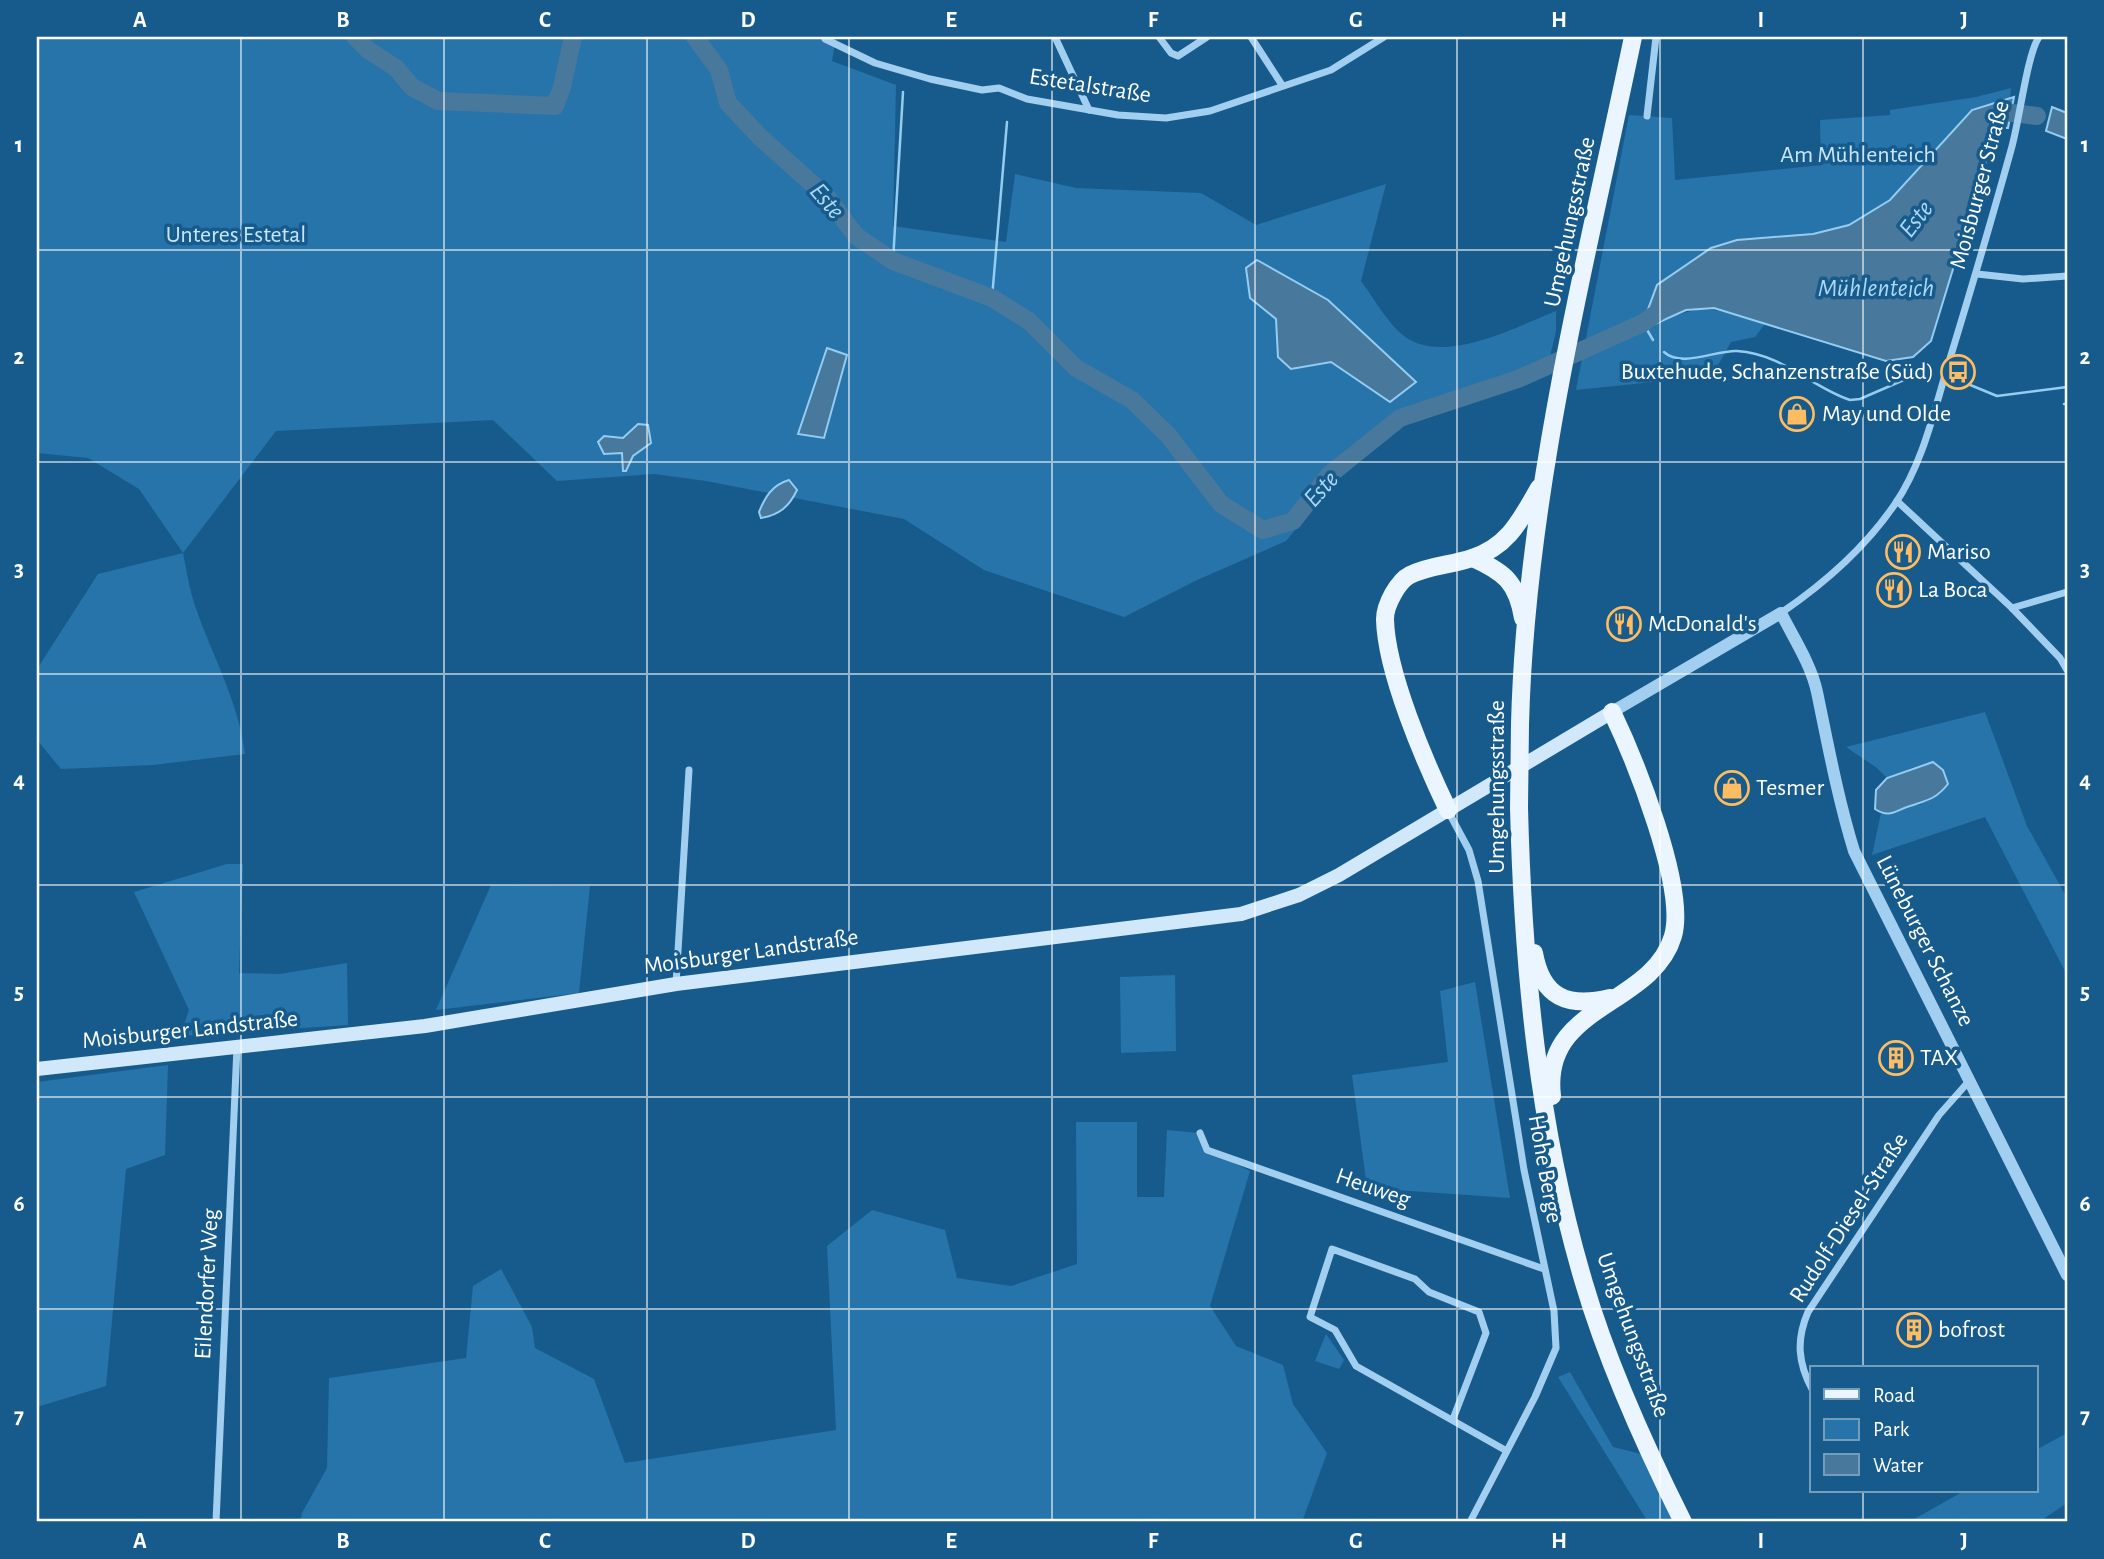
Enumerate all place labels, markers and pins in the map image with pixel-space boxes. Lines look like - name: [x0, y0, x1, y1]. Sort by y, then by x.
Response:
- bus stop icon: Buxtehude, Schanzenstraße (Süd): [1939, 353, 1977, 391]
- place label: Buxtehude, Schanzenstraße (Süd): [1621, 360, 1934, 384]
- shop icon: May und Olde: [1778, 395, 1816, 433]
- place label: May und Olde: [1822, 402, 1951, 426]
- restaurant icon: Mariso: [1884, 533, 1922, 571]
- place label: Mariso: [1927, 540, 1991, 564]
- restaurant icon: La Boca: [1875, 571, 1913, 609]
- place label: La Boca: [1918, 578, 1988, 602]
- restaurant icon: McDonald's: [1605, 605, 1643, 643]
- place label: McDonald's: [1648, 612, 1757, 636]
- shop icon: Tesmer: [1713, 769, 1751, 807]
- place label: Tesmer: [1756, 776, 1824, 800]
- building icon: TAX: [1877, 1039, 1915, 1077]
- place label: TAX: [1920, 1046, 1958, 1070]
- building icon: bofrost: [1895, 1311, 1933, 1349]
- place label: bofrost: [1938, 1318, 2005, 1342]

